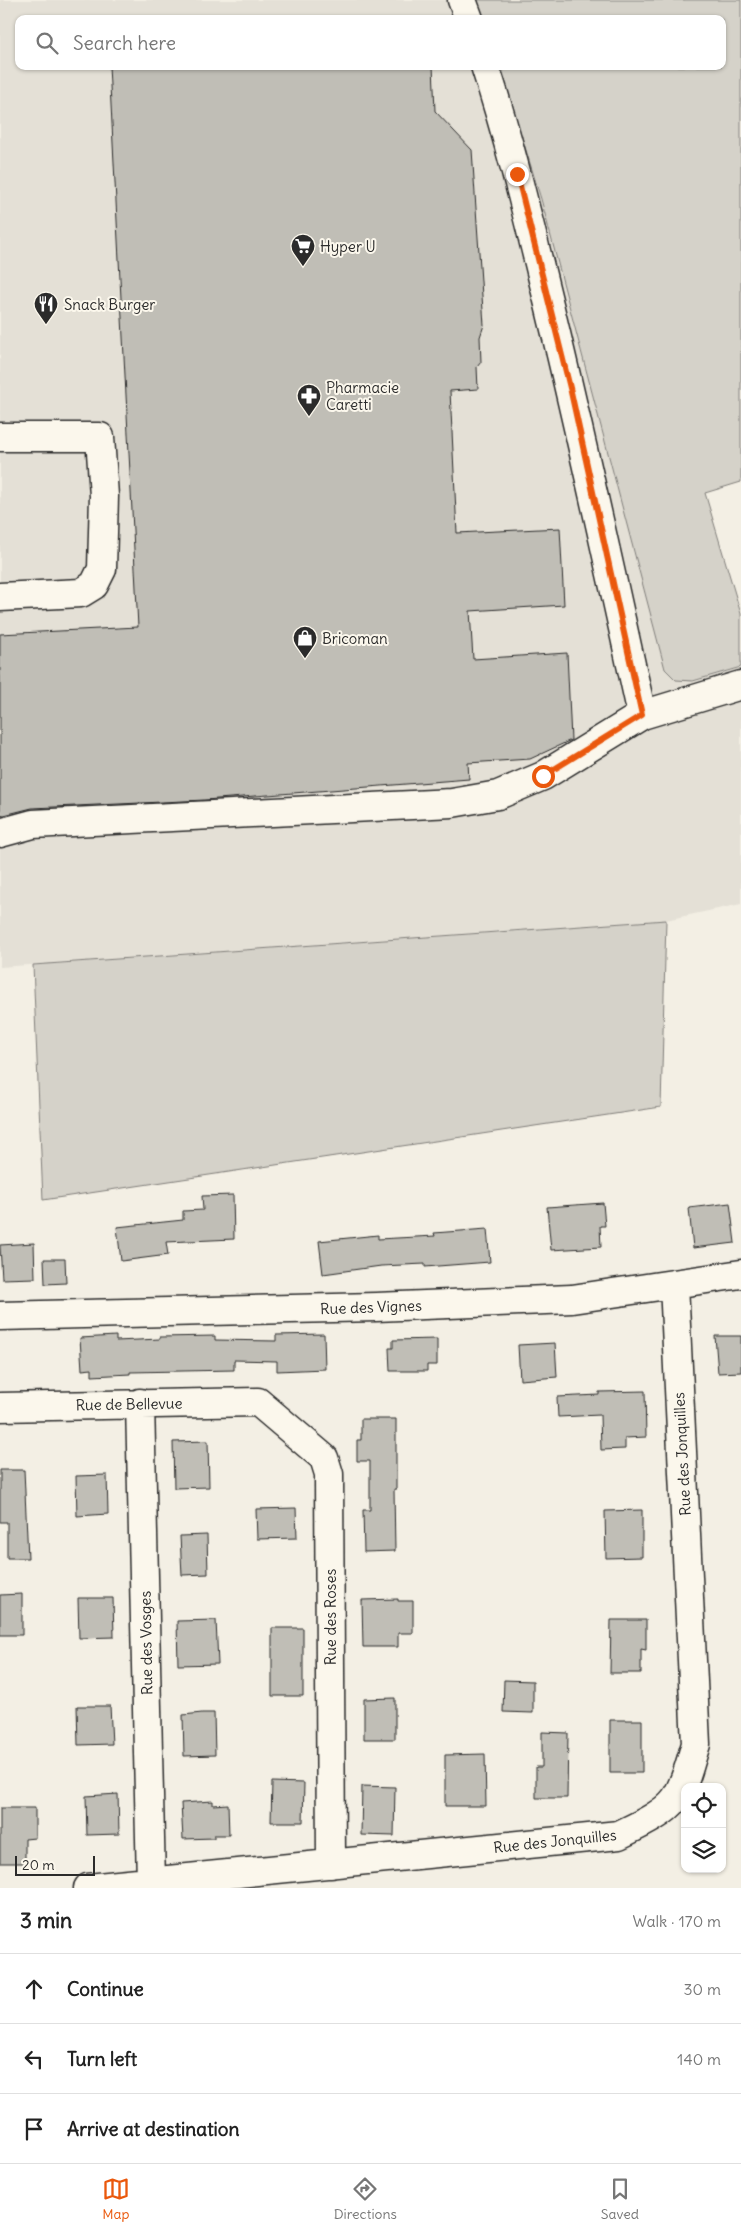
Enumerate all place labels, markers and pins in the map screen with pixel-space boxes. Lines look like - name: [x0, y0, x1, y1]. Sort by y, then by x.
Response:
- supermarket icon: Hyper U: [290, 233, 316, 267]
- place label: Hyper U: [320, 237, 376, 256]
- restaurant icon: Snack Burger: [33, 291, 59, 325]
- place label: Snack Burger: [64, 295, 156, 314]
- place label: Pharmacie Caretti: [326, 378, 399, 414]
- pharmacy icon: Pharmacie Caretti: [296, 383, 322, 417]
- shop icon: Bricoman: [292, 625, 318, 659]
- place label: Bricoman: [322, 629, 388, 648]

